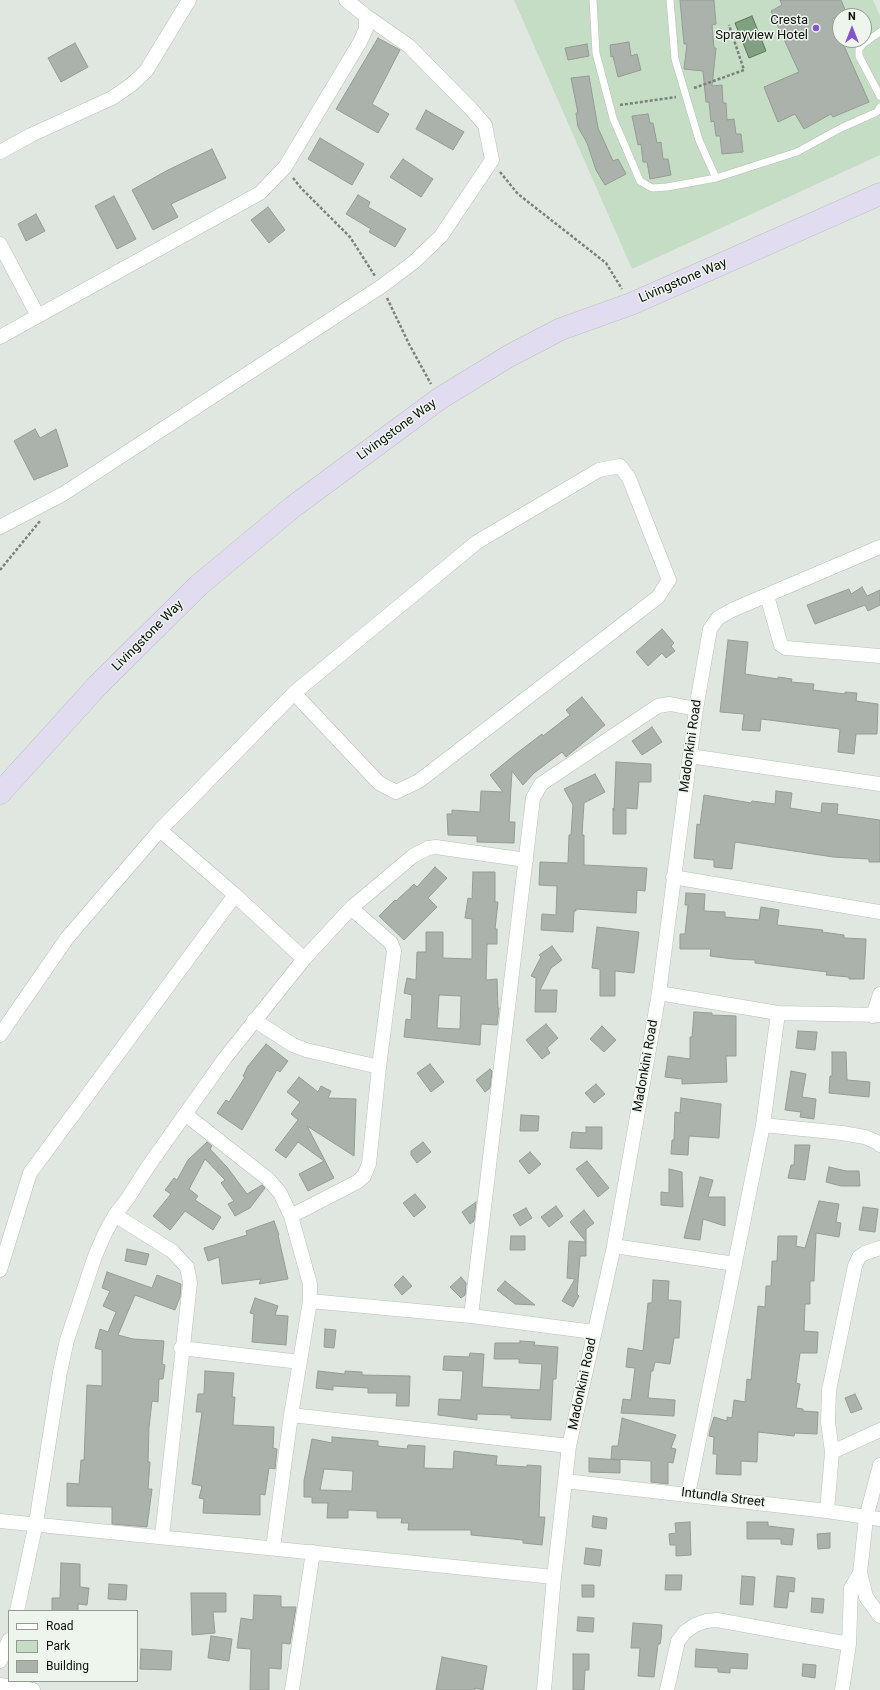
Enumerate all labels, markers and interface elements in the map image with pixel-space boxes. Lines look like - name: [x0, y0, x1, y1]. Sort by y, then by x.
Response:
- north arrow: [832, 8, 872, 48]
- text: N: [848, 10, 856, 23]
- place label: Cresta Sprayview Hotel: [715, 13, 808, 44]
- marker: Cresta Sprayview Hotel: [811, 23, 821, 33]
- street label: Livingstone Way: [637, 255, 729, 307]
- street label: Livingstone Way: [354, 396, 440, 464]
- street label: Livingstone Way: [109, 597, 187, 675]
- street label: Madonkini Road: [677, 699, 705, 793]
- street label: Madonkini Road: [630, 1019, 662, 1113]
- street label: Madonkini Road: [566, 1337, 600, 1431]
- street label: Intundla Street: [680, 1485, 766, 1511]
- legend: [8, 1610, 138, 1682]
- text: Road: [46, 1619, 74, 1633]
- text: Park: [46, 1639, 70, 1653]
- text: Building: [46, 1659, 89, 1673]

